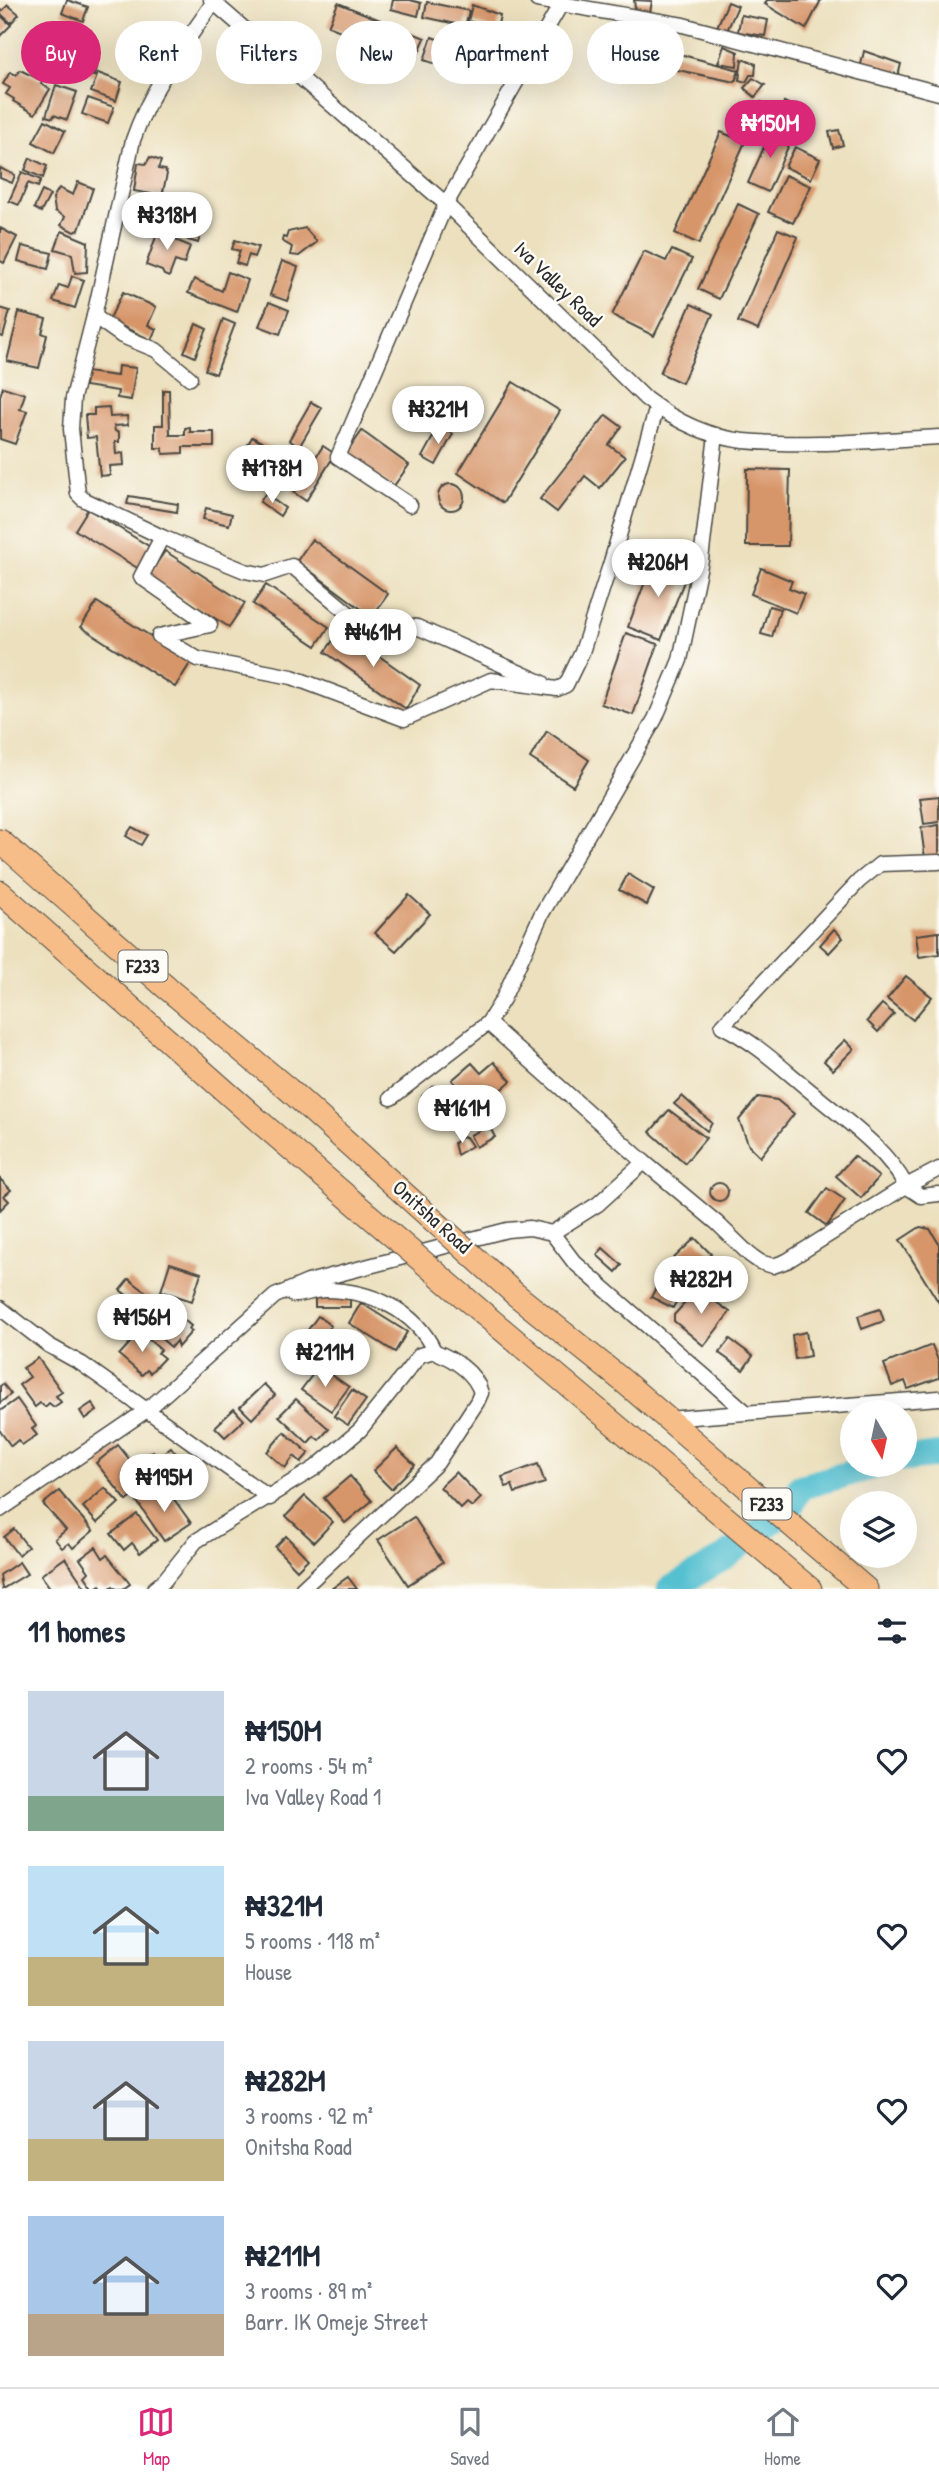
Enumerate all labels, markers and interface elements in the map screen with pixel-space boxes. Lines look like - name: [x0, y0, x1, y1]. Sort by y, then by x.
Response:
- chip: Buy: [21, 21, 101, 84]
- chip: Rent: [115, 21, 202, 84]
- chip: Filters: [216, 21, 322, 84]
- chip: New: [336, 21, 417, 84]
- chip: Apartment: [431, 21, 573, 84]
- chip: House: [587, 21, 684, 84]
- pin: ₦150M: [721, 100, 819, 160]
- text: ₦150M: [741, 107, 799, 138]
- pin: ₦318M: [118, 192, 216, 252]
- text: ₦318M: [138, 199, 196, 230]
- street label: Iva Valley Road: [508, 234, 609, 333]
- pin: ₦321M: [389, 386, 487, 446]
- text: ₦321M: [408, 393, 468, 424]
- pin: ₦178M: [223, 446, 321, 505]
- text: ₦178M: [242, 452, 302, 483]
- pin: ₦206M: [609, 540, 707, 599]
- text: ₦206M: [628, 546, 688, 577]
- pin: ₦461M: [324, 610, 422, 669]
- text: ₦461M: [345, 616, 401, 647]
- road number: F233: [118, 950, 168, 982]
- pin: ₦161M: [413, 1086, 511, 1145]
- text: ₦161M: [434, 1092, 490, 1123]
- street label: Onitsha Road: [386, 1173, 478, 1260]
- pin: ₦282M: [652, 1256, 750, 1316]
- text: ₦282M: [670, 1263, 732, 1294]
- pin: ₦156M: [93, 1294, 191, 1354]
- text: ₦156M: [113, 1301, 171, 1332]
- pin: ₦211M: [276, 1330, 374, 1389]
- text: ₦211M: [296, 1336, 354, 1367]
- north arrow: [840, 1400, 917, 1477]
- map controls: [840, 1400, 917, 1568]
- pin: ₦195M: [115, 1454, 213, 1514]
- text: ₦195M: [136, 1461, 192, 1492]
- road number: F233: [742, 1488, 792, 1520]
- button: layers: [840, 1491, 917, 1568]
- text: 11 homes: [28, 1611, 125, 1651]
- icon: filters: [873, 1612, 911, 1650]
- text: ₦150M: [245, 1710, 322, 1750]
- icon: home: [84, 1719, 168, 1803]
- icon: heart: [873, 1742, 911, 1780]
- text: 2 rooms · 54 m²: [245, 1750, 373, 1781]
- text: Iva Valley Road 1: [245, 1781, 381, 1812]
- text: ₦321M: [245, 1885, 323, 1925]
- icon: home: [84, 1894, 168, 1978]
- icon: heart: [873, 1917, 911, 1955]
- text: 5 rooms · 118 m²: [245, 1925, 380, 1956]
- text: House: [245, 1956, 292, 1987]
- text: ₦282M: [245, 2060, 326, 2100]
- icon: home: [84, 2069, 168, 2153]
- icon: heart: [873, 2092, 911, 2130]
- text: 3 rooms · 92 m²: [245, 2100, 373, 2131]
- text: Onitsha Road: [245, 2131, 352, 2162]
- text: ₦211M: [245, 2235, 320, 2275]
- icon: home: [84, 2244, 168, 2328]
- icon: heart: [873, 2267, 911, 2305]
- text: 3 rooms · 89 m²: [245, 2275, 372, 2306]
- text: Barr. IK Omeje Street: [245, 2306, 427, 2337]
- tab: Map: [137, 2403, 175, 2471]
- tab: Saved: [450, 2403, 489, 2471]
- tab: Home: [764, 2403, 802, 2471]

